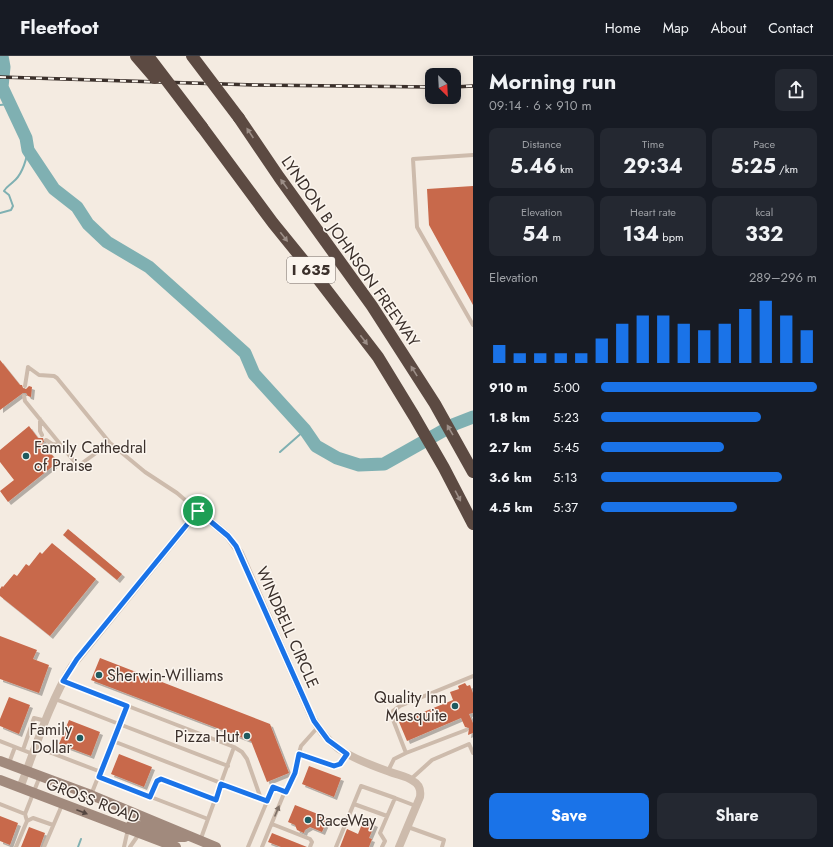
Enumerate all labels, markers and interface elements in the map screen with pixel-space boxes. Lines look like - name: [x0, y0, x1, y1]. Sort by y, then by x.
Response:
- text: Fleetfoot: [20, 14, 98, 41]
- text: Home: [605, 18, 641, 38]
- text: Map: [663, 18, 689, 38]
- text: About: [711, 18, 746, 38]
- text: Contact: [768, 18, 813, 38]
- text: Morning run: [489, 65, 616, 97]
- north arrow: [425, 68, 461, 104]
- map controls: [425, 68, 461, 104]
- button: share: [775, 69, 817, 111]
- text: 09:14 · 6 × 910 m: [489, 96, 592, 115]
- one-way arrow: [246, 128, 254, 138]
- text: Distance: [522, 136, 561, 152]
- text: Time: [642, 136, 664, 152]
- text: Pace: [753, 136, 775, 152]
- street label: LYNDON B JOHNSON FREEWAY: [276, 151, 425, 351]
- text: 5.46: [510, 152, 557, 181]
- text: 29:34: [623, 152, 683, 181]
- text: 5:25: [730, 152, 776, 181]
- text: km: [557, 161, 573, 177]
- text: /km: [776, 161, 798, 177]
- one-way arrow: [281, 179, 289, 189]
- text: Elevation: [521, 204, 562, 220]
- text: Heart rate: [630, 204, 676, 220]
- text: kcal: [755, 204, 773, 220]
- text: 54: [522, 220, 549, 249]
- text: 134: [623, 220, 659, 249]
- text: 332: [745, 220, 783, 249]
- text: m: [549, 229, 561, 245]
- text: bpm: [659, 229, 683, 245]
- one-way arrow: [280, 232, 289, 243]
- road number: I 635: [287, 257, 335, 283]
- text: Elevation: [489, 268, 538, 287]
- text: 289–296 m: [749, 268, 817, 287]
- one-way arrow: [360, 334, 369, 345]
- one-way arrow: [411, 365, 418, 377]
- text: 910 m: [489, 378, 527, 397]
- text: 5:00: [553, 378, 580, 397]
- text: 1.8 km: [489, 408, 530, 427]
- text: 5:23: [553, 408, 579, 427]
- one-way arrow: [446, 424, 453, 436]
- place label: Family Cathedral of Praise: [34, 436, 147, 477]
- text: 2.7 km: [489, 438, 532, 457]
- text: 5:45: [553, 438, 579, 457]
- marker: Family Cathedral of Praise: [21, 451, 31, 461]
- text: 3.6 km: [489, 468, 532, 487]
- text: 5:13: [553, 468, 577, 487]
- one-way arrow: [455, 490, 462, 501]
- pin: [181, 494, 215, 528]
- text: 4.5 km: [489, 498, 533, 517]
- text: 5:37: [553, 498, 578, 517]
- icon: arrive: [187, 500, 209, 522]
- street label: WINDBELL CIRCLE: [250, 563, 325, 692]
- place label: Sherwin-Williams: [107, 664, 223, 687]
- marker: Sherwin-Williams: [94, 670, 104, 680]
- place label: Quality Inn Mesquite: [374, 686, 447, 727]
- marker: Quality Inn Mesquite: [450, 701, 460, 711]
- place label: Family Dollar: [29, 718, 73, 759]
- place label: Pizza Hut: [175, 725, 239, 748]
- marker: Pizza Hut: [242, 731, 252, 741]
- marker: Family Dollar: [75, 733, 85, 743]
- street label: GROSS ROAD: [43, 772, 143, 829]
- button: Save: [489, 793, 649, 839]
- button: Share: [657, 793, 817, 839]
- one-way arrow: [274, 805, 281, 817]
- one-way arrow: [77, 809, 89, 815]
- place label: RaceWay: [316, 809, 377, 832]
- marker: RaceWay: [303, 815, 313, 825]

